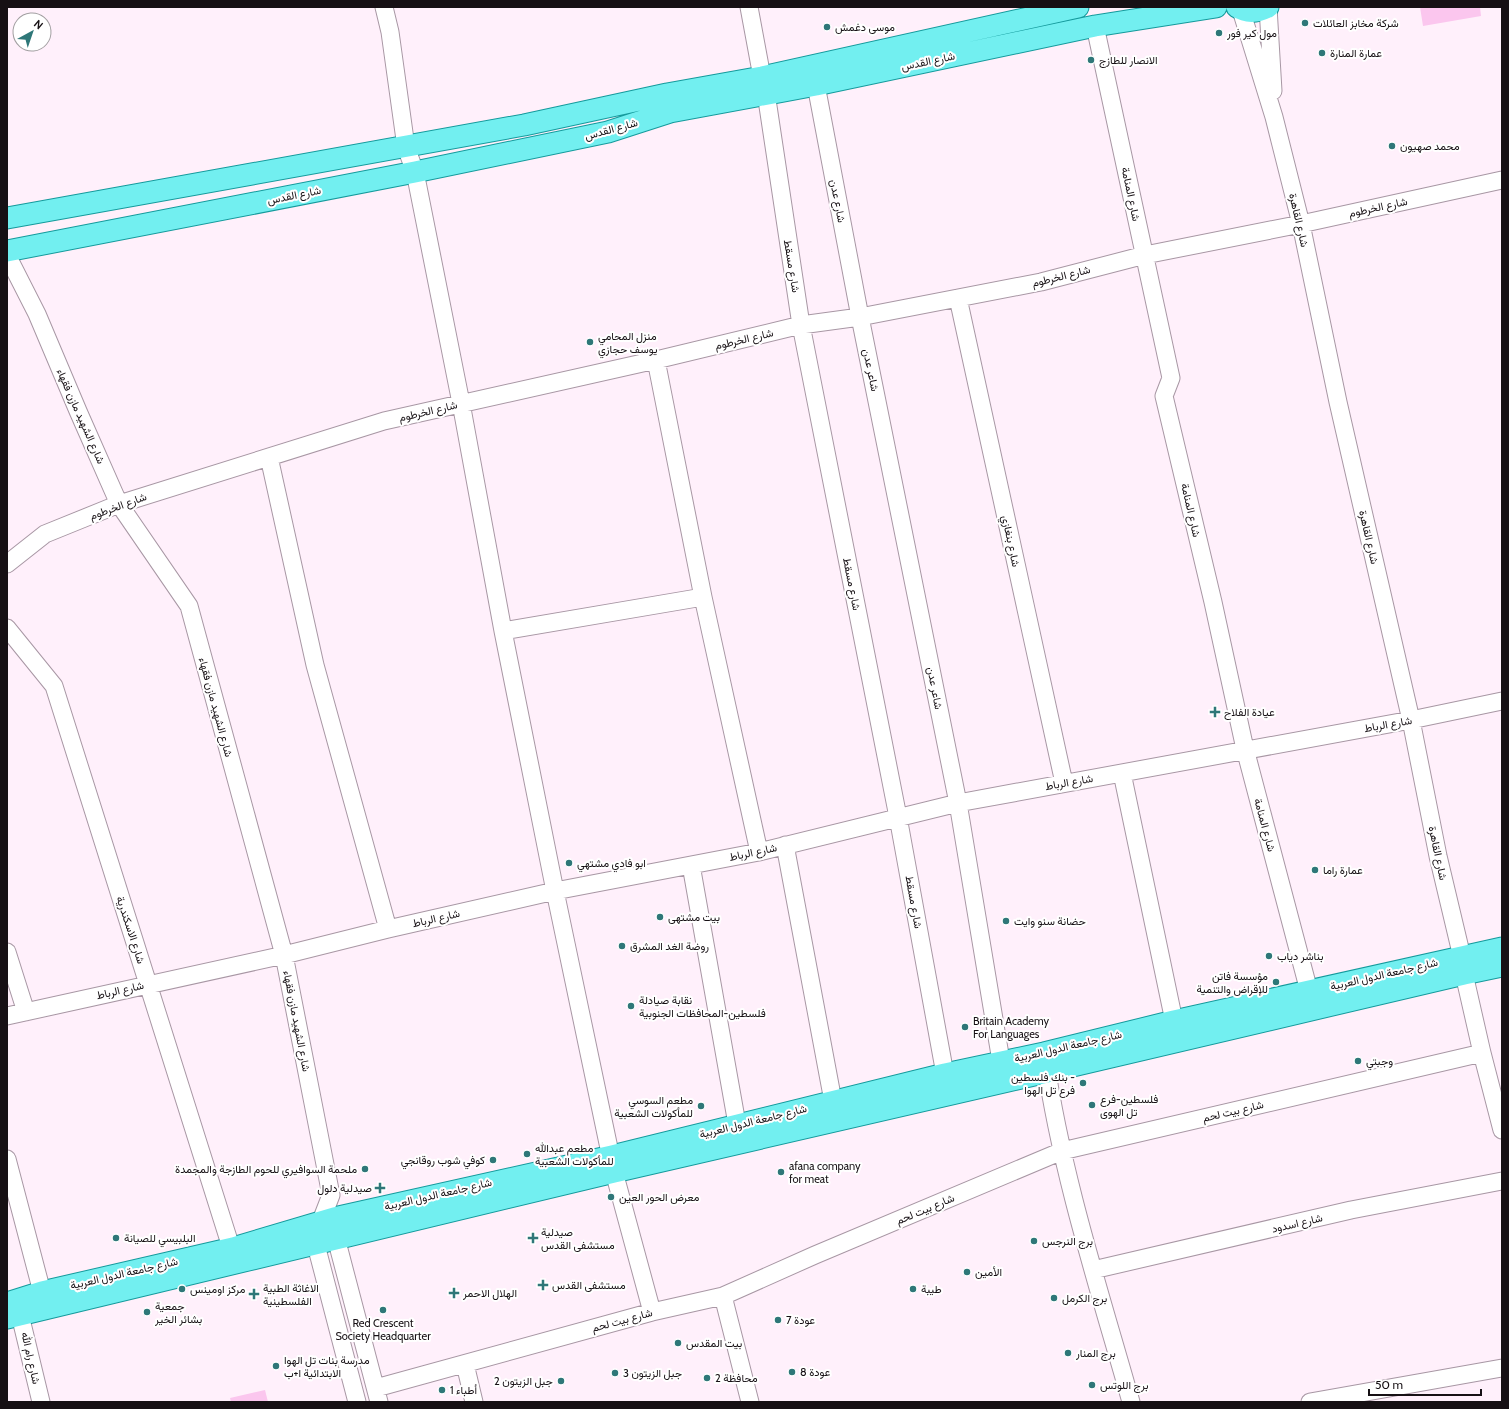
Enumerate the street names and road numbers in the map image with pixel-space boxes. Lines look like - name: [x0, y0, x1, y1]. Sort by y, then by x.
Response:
- street label: شارع القدس: [900, 48, 957, 75]
- street label: شارع القدس: [583, 115, 640, 144]
- street label: شارع المنامة: [1117, 166, 1144, 223]
- street label: شارع عدن: [826, 178, 849, 224]
- street label: شارع القدس: [266, 183, 323, 208]
- street label: شارع القاهرة: [1285, 192, 1312, 249]
- street label: شارع الخرطوم: [1347, 194, 1409, 221]
- street label: شارع مسقط: [780, 238, 803, 294]
- street label: شارع الخرطوم: [1030, 262, 1092, 291]
- street label: شارع الخرطوم: [713, 325, 775, 354]
- street label: شاعر عدن: [860, 347, 882, 393]
- street label: شارع الشهيد مازن فقهاء: [53, 366, 108, 467]
- street label: شارع الخرطوم: [397, 397, 459, 426]
- street label: شارع المنامة: [1177, 482, 1204, 539]
- street label: شارع الخرطوم: [88, 489, 149, 524]
- street label: شارع القاهرة: [1355, 509, 1382, 566]
- street label: شارع بنغازي: [996, 514, 1023, 569]
- street label: شارع مسقط: [839, 556, 864, 612]
- street label: شارع الشهيد مازن فقهاء: [195, 656, 236, 759]
- street label: شاعر عدن: [924, 666, 946, 711]
- street label: شارع الرباط: [1363, 713, 1414, 736]
- street label: شارع الرباط: [1044, 771, 1095, 794]
- street label: شارع المنامة: [1250, 797, 1279, 854]
- street label: شارع القاهرة: [1424, 825, 1451, 882]
- street label: شارع الرباط: [728, 840, 779, 865]
- street label: شارع مسقط: [901, 874, 926, 930]
- street label: شارع الاسكندرية: [113, 894, 149, 966]
- street label: شارع الرباط: [411, 906, 462, 931]
- street label: شارع جامعة الدول العربية: [1329, 955, 1440, 994]
- street label: شارع الشهيد مازن فقهاء: [279, 969, 314, 1073]
- street label: شارع الرباط: [95, 978, 146, 1003]
- street label: شارع جامعة الدول العربية: [1013, 1027, 1124, 1066]
- street label: شارع بيت لحم: [1201, 1097, 1265, 1126]
- street label: شارع جامعة الدول العربية: [698, 1101, 809, 1142]
- street label: شارع جامعة الدول العربية: [383, 1175, 494, 1214]
- street label: شارع بيت لحم: [894, 1190, 957, 1229]
- street label: شارع اسدود: [1270, 1210, 1324, 1237]
- street label: شارع جامعة الدول العربية: [69, 1254, 180, 1293]
- street label: شارع بيت لحم: [590, 1305, 654, 1336]
- street label: شارع رام الله: [17, 1331, 44, 1386]

